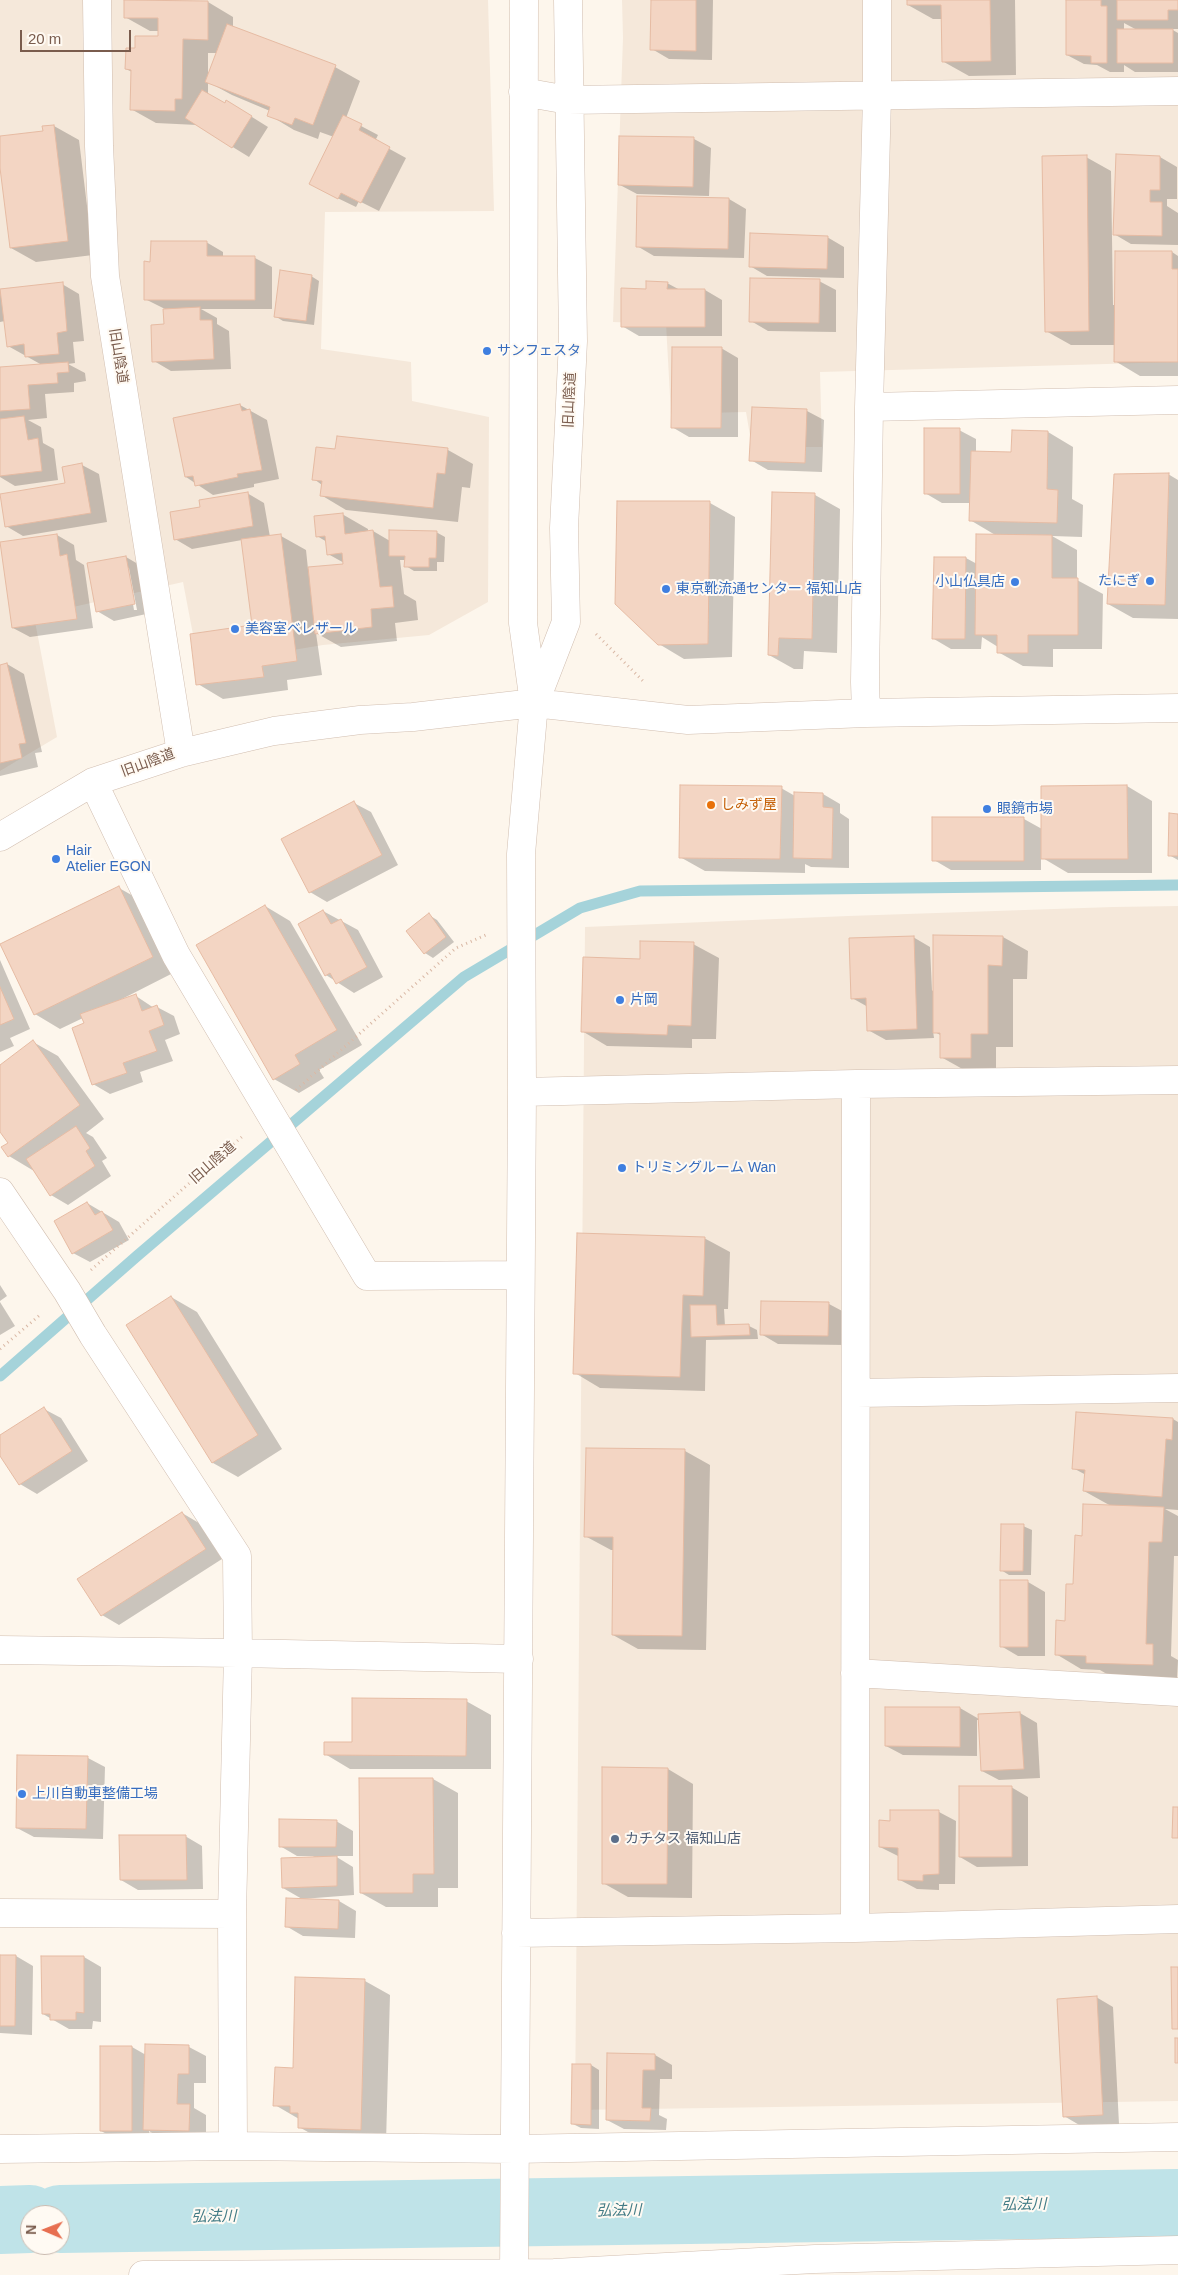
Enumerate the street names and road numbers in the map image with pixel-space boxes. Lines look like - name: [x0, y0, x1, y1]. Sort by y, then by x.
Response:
- street label: 旧山陰道: [105, 327, 131, 385]
- street label: 旧山陰道: [560, 372, 580, 428]
- street label: 旧山陰道: [119, 746, 177, 780]
- street label: 旧山陰道: [186, 1138, 240, 1188]

